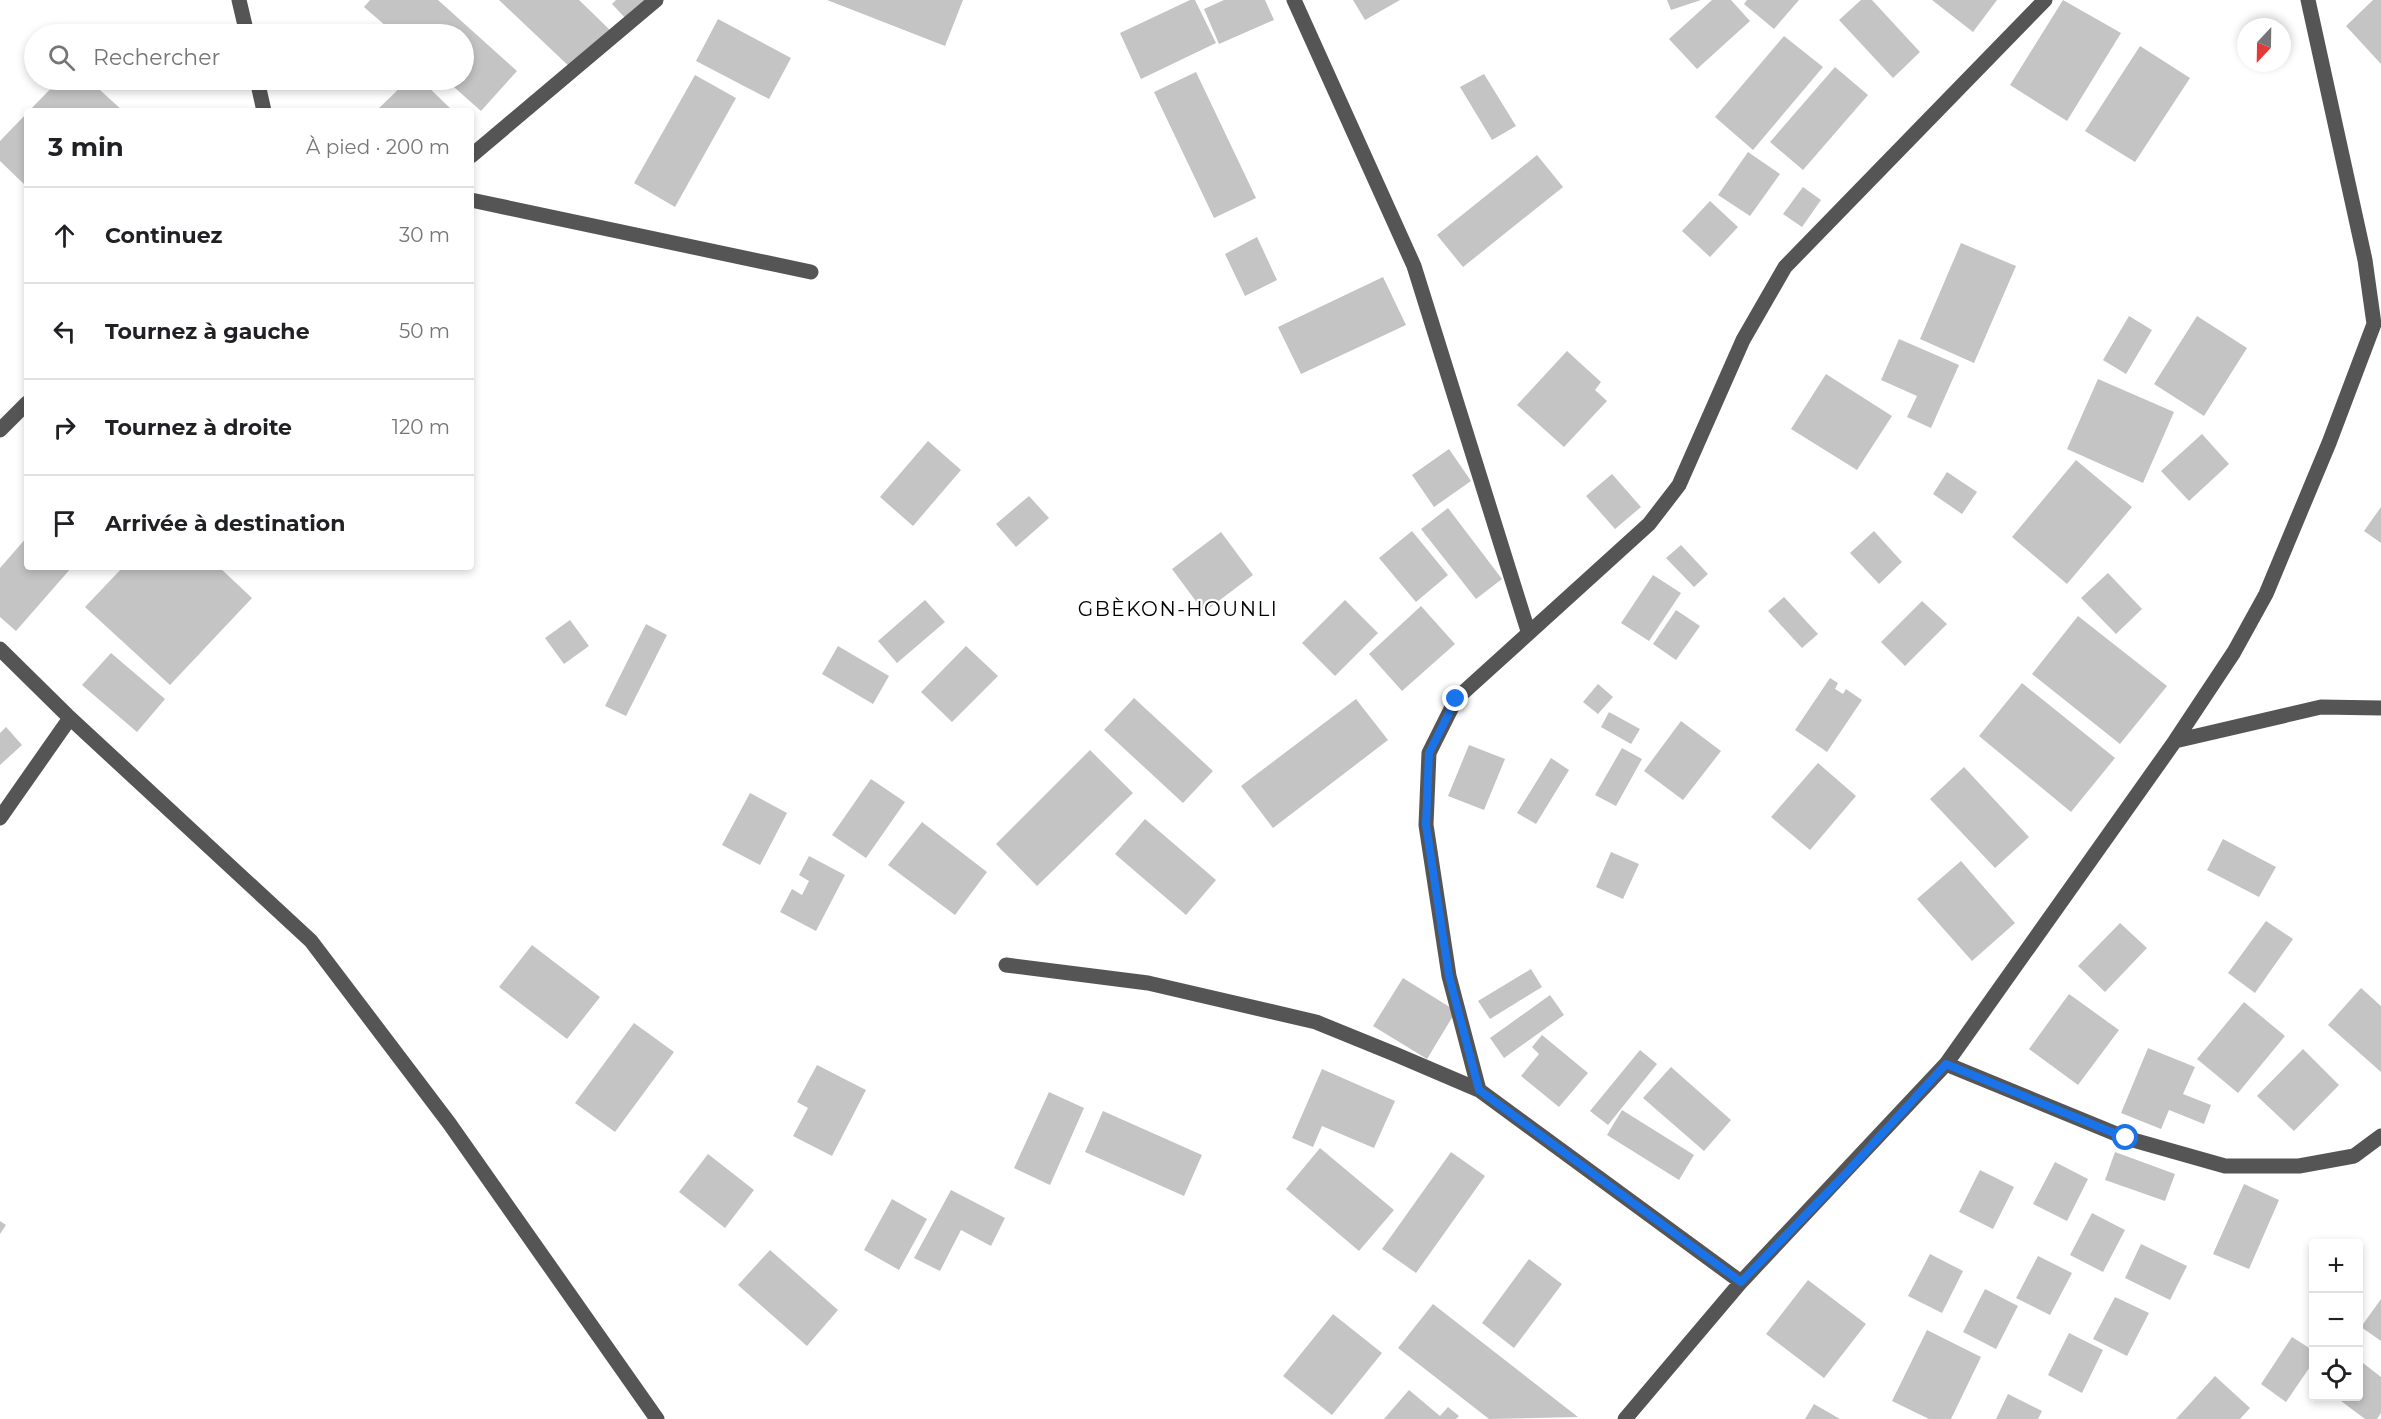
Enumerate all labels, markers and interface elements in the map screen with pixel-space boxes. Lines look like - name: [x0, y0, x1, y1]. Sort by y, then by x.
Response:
- north arrow: [2237, 18, 2291, 72]
- search box: [24, 24, 474, 90]
- icon: search: [45, 41, 78, 74]
- text: Rechercher: [93, 44, 220, 71]
- text: 3 min: [48, 131, 124, 163]
- text: À pied · 200 m: [306, 135, 450, 159]
- icon: ahead: [48, 219, 81, 252]
- text: Continuez: [105, 222, 222, 249]
- text: 30 m: [399, 223, 450, 247]
- icon: left: [48, 315, 81, 348]
- text: Tournez à gauche: [105, 318, 310, 345]
- text: 50 m: [399, 319, 450, 343]
- icon: right: [48, 411, 81, 444]
- text: Tournez à droite: [105, 414, 292, 441]
- text: 120 m: [392, 415, 450, 439]
- icon: arrive: [48, 507, 81, 540]
- text: Arrivée à destination: [105, 510, 345, 537]
- district label: GBÈKON-HOUNLI: [1078, 597, 1278, 621]
- route end: [1442, 685, 1468, 711]
- route start: [2112, 1124, 2138, 1150]
- map controls: [2309, 1239, 2363, 1401]
- button: +: [2309, 1239, 2363, 1293]
- button: −: [2309, 1293, 2363, 1347]
- button: locate: [2309, 1347, 2363, 1401]

